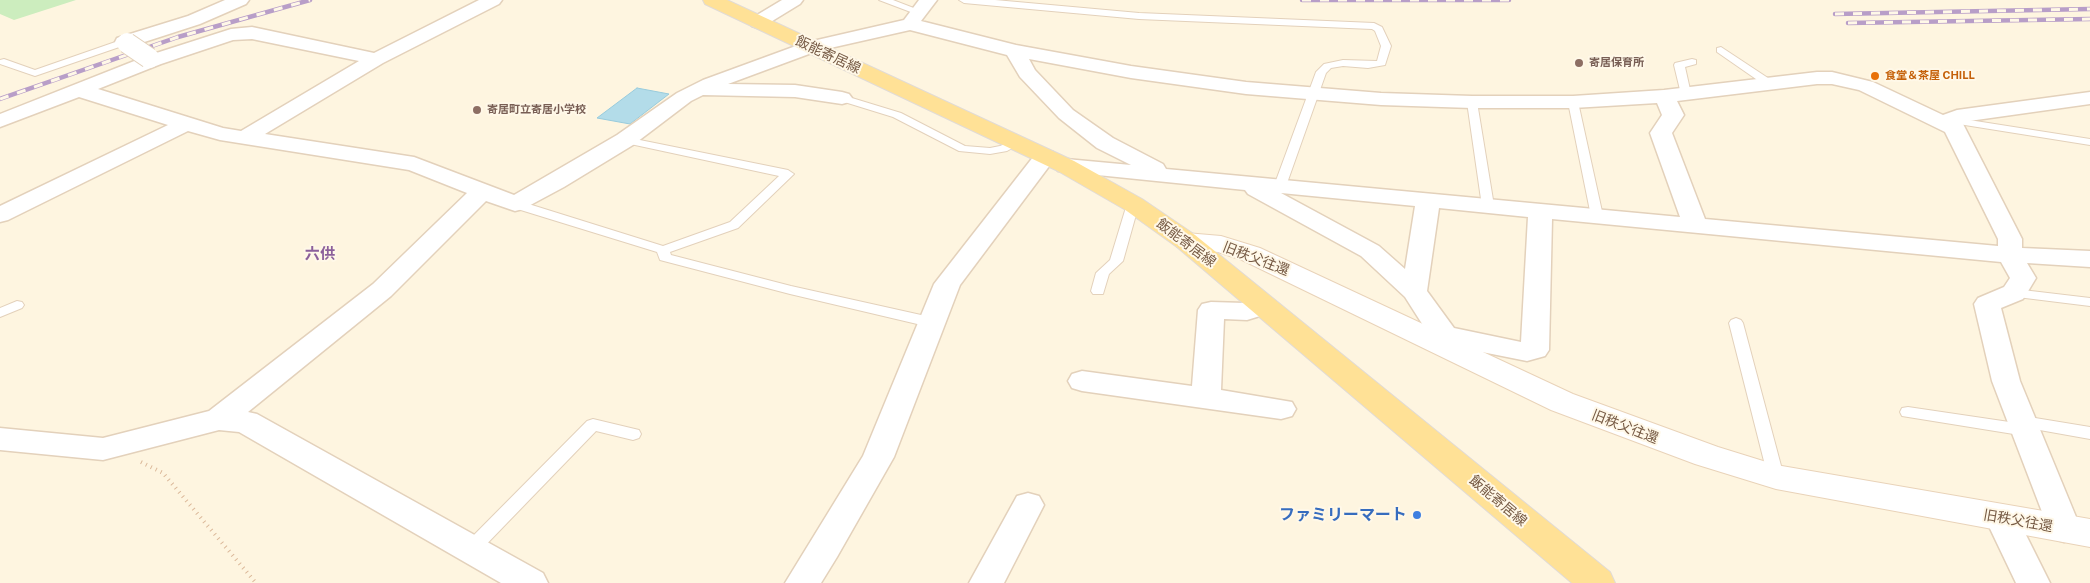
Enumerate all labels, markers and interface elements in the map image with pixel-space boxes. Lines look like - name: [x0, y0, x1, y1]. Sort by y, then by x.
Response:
- street label: 飯能寄居線: [793, 33, 863, 77]
- place label: 寄居保育所: [1589, 56, 1644, 70]
- marker: 寄居保育所: [1573, 57, 1585, 69]
- place label: 食堂＆茶屋 CHILL: [1885, 69, 1975, 83]
- marker: 食堂＆茶屋 CHILL: [1869, 70, 1881, 82]
- place label: 寄居町立寄居小学校: [487, 103, 586, 117]
- marker: 寄居町立寄居小学校: [471, 104, 483, 116]
- street label: 飯能寄居線: [1153, 215, 1219, 271]
- street label: 旧秩父往還: [1220, 239, 1292, 279]
- district label: 六供: [305, 245, 335, 263]
- street label: 旧秩父往還: [1589, 407, 1661, 447]
- street label: 飯能寄居線: [1466, 472, 1530, 530]
- place label: ファミリーマート: [1279, 505, 1407, 525]
- street label: 旧秩父往還: [1982, 507, 2054, 535]
- marker: ファミリーマート: [1411, 509, 1423, 521]

